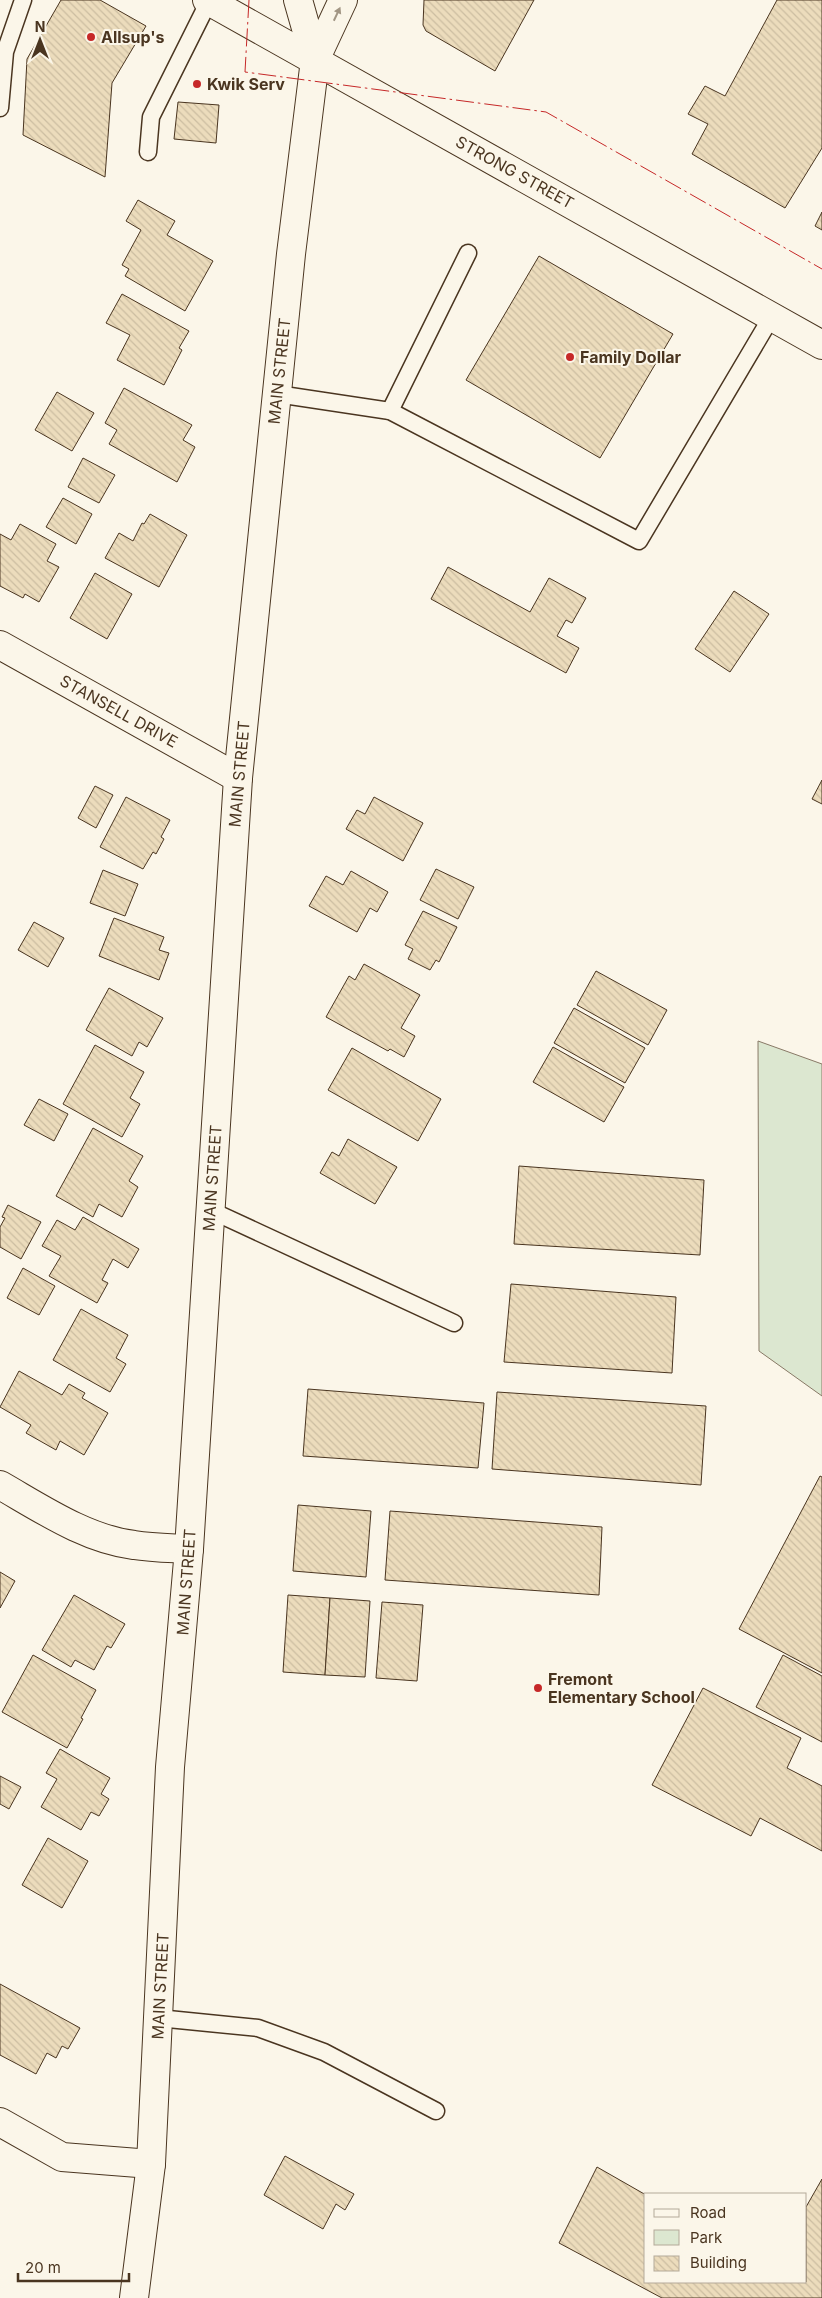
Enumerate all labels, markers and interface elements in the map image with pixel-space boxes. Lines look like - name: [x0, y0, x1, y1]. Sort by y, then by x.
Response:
- one-way arrow: [333, 7, 341, 21]
- north arrow: [15, 15, 65, 65]
- text: N: [35, 18, 45, 35]
- place label: Allsup's: [101, 27, 165, 47]
- marker: Allsup's: [85, 31, 97, 43]
- place label: Kwik Serv: [207, 74, 285, 94]
- marker: Kwik Serv: [191, 78, 203, 90]
- street label: STRONG STREET: [452, 131, 578, 213]
- street label: MAIN STREET: [263, 317, 295, 425]
- place label: Family Dollar: [580, 347, 682, 367]
- marker: Family Dollar: [564, 351, 576, 363]
- street label: STANSELL DRIVE: [57, 670, 181, 752]
- street label: MAIN STREET: [224, 720, 254, 828]
- street label: MAIN STREET: [198, 1124, 226, 1232]
- street label: MAIN STREET: [172, 1528, 200, 1636]
- place label: Fremont Elementary School: [548, 1669, 695, 1707]
- marker: Fremont Elementary School: [532, 1682, 544, 1694]
- street label: MAIN STREET: [147, 1932, 173, 2040]
- legend: [644, 2193, 807, 2283]
- text: Road: [690, 2203, 726, 2222]
- text: Park: [690, 2228, 723, 2247]
- scale bar: [18, 2250, 129, 2282]
- text: Building: [690, 2253, 747, 2272]
- text: 20 m: [25, 2258, 61, 2277]

